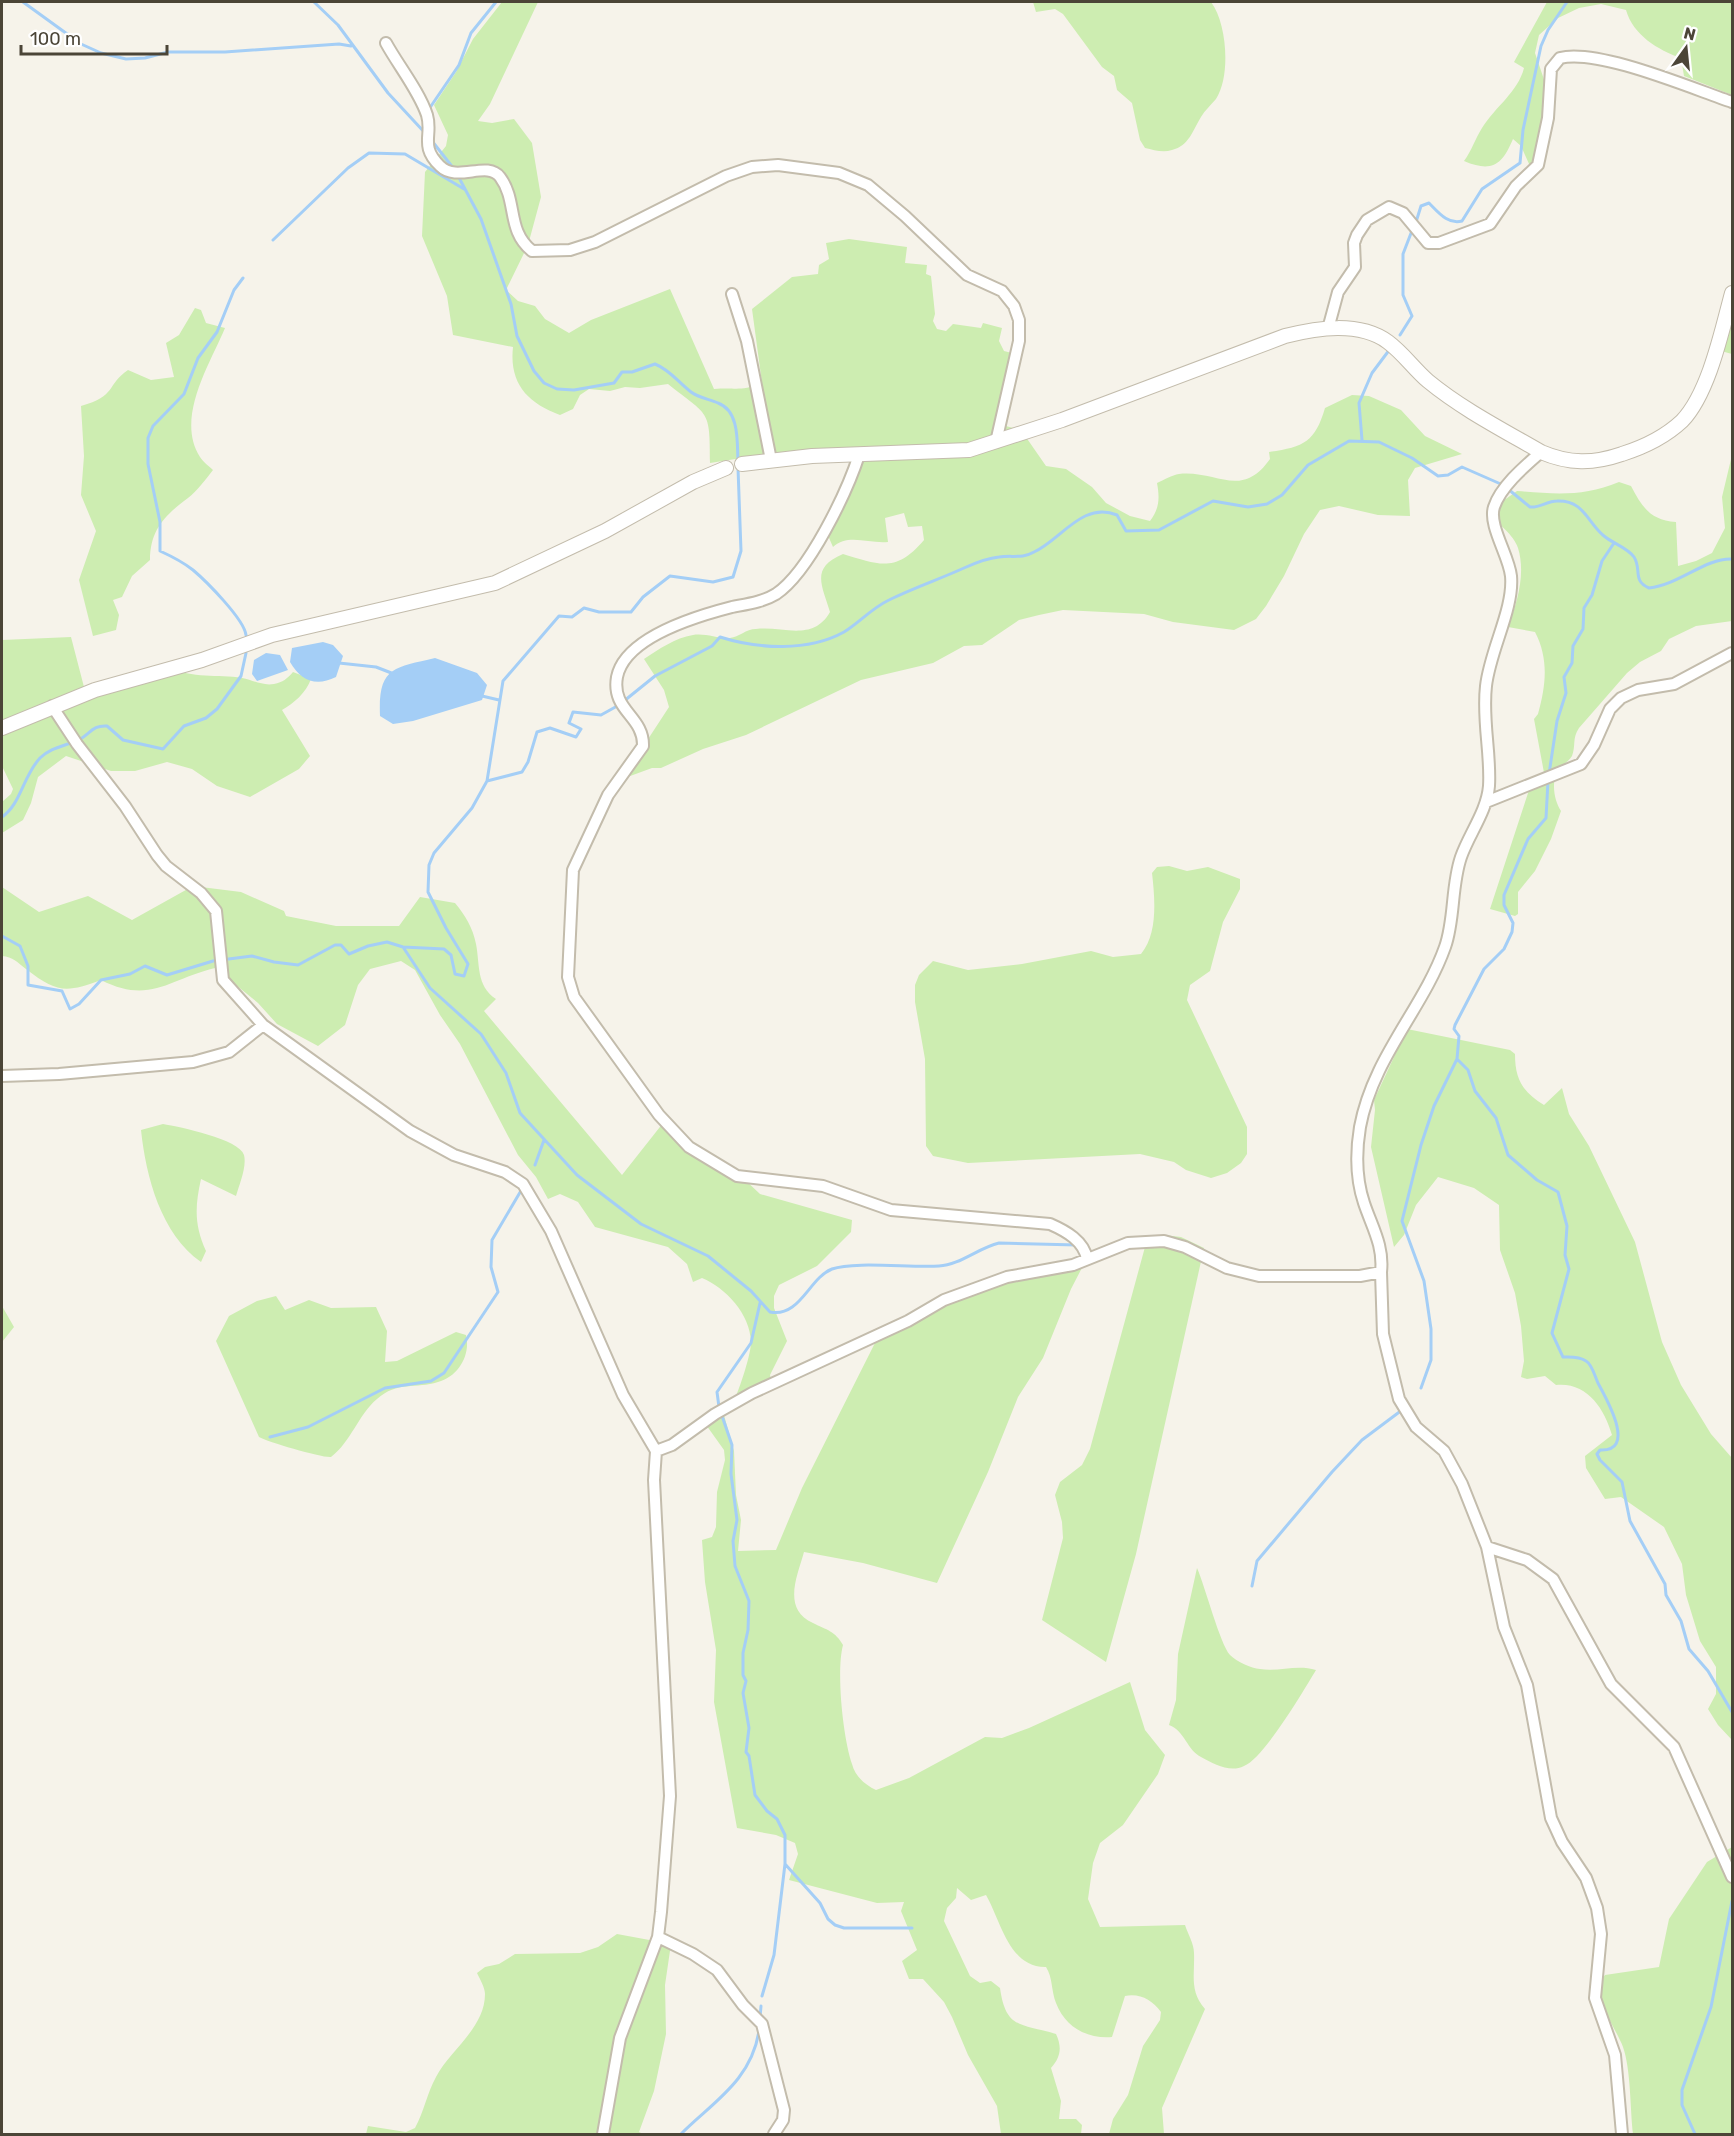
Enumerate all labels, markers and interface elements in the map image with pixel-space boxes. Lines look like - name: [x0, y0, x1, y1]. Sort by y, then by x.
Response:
- scale bar: [21, 18, 166, 56]
- north arrow: [1656, 18, 1716, 78]
- text: N: [1682, 23, 1698, 45]
- text: 100 m: [30, 28, 81, 50]

